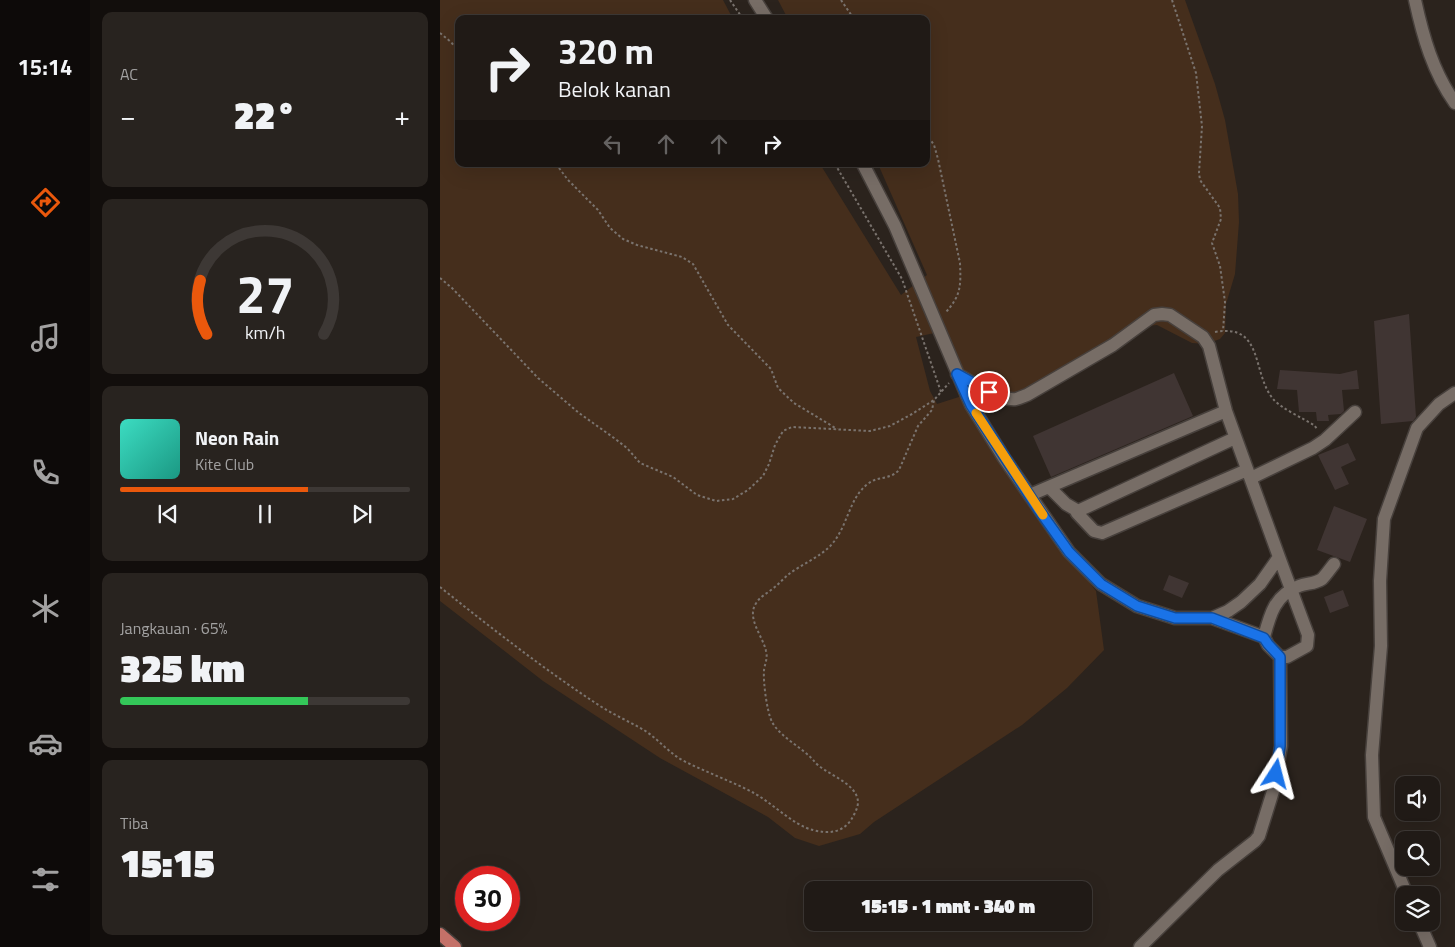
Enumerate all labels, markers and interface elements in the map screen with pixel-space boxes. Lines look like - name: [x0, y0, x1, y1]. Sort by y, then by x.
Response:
- text: 320 m: [558, 24, 654, 78]
- icon: right: [475, 35, 540, 100]
- text: 15:14: [18, 50, 72, 84]
- text: AC: [120, 62, 138, 86]
- text: Belok kanan: [558, 72, 671, 106]
- text: 22°: [234, 86, 296, 144]
- text: −: [120, 94, 136, 137]
- text: +: [394, 94, 410, 137]
- icon: left: [599, 130, 627, 158]
- icon: ahead: [652, 130, 680, 158]
- icon: ahead: [705, 130, 733, 158]
- icon: right: [758, 130, 786, 158]
- icon: directions: [28, 185, 63, 220]
- text: 27: [236, 254, 294, 333]
- text: km/h: [245, 319, 285, 346]
- icon: music: [28, 320, 63, 355]
- pin: [968, 371, 1010, 413]
- icon: arrive: [975, 378, 1003, 406]
- text: Neon Rain: [195, 423, 279, 452]
- text: Kite Club: [195, 452, 254, 476]
- icon: phone: [28, 455, 63, 490]
- icon: previous: [154, 500, 182, 528]
- icon: pause: [251, 500, 279, 528]
- icon: next: [348, 500, 376, 528]
- icon: climate: [28, 591, 63, 626]
- text: Jangkauan · 65%: [120, 616, 228, 640]
- text: 325 km: [120, 639, 245, 697]
- icon: car: [28, 726, 63, 761]
- position arrow: [1249, 747, 1301, 799]
- map controls: [1395, 776, 1440, 931]
- button: sound: [1395, 776, 1440, 821]
- text: Tiba: [120, 811, 148, 835]
- button: search: [1395, 831, 1440, 876]
- text: 15:15: [120, 834, 215, 892]
- icon: filters: [28, 862, 63, 897]
- speed limit sign: 30: [455, 866, 520, 931]
- button: layers: [1395, 886, 1440, 931]
- text: 15:15 · 1 mnt · 340 m: [861, 891, 1035, 920]

